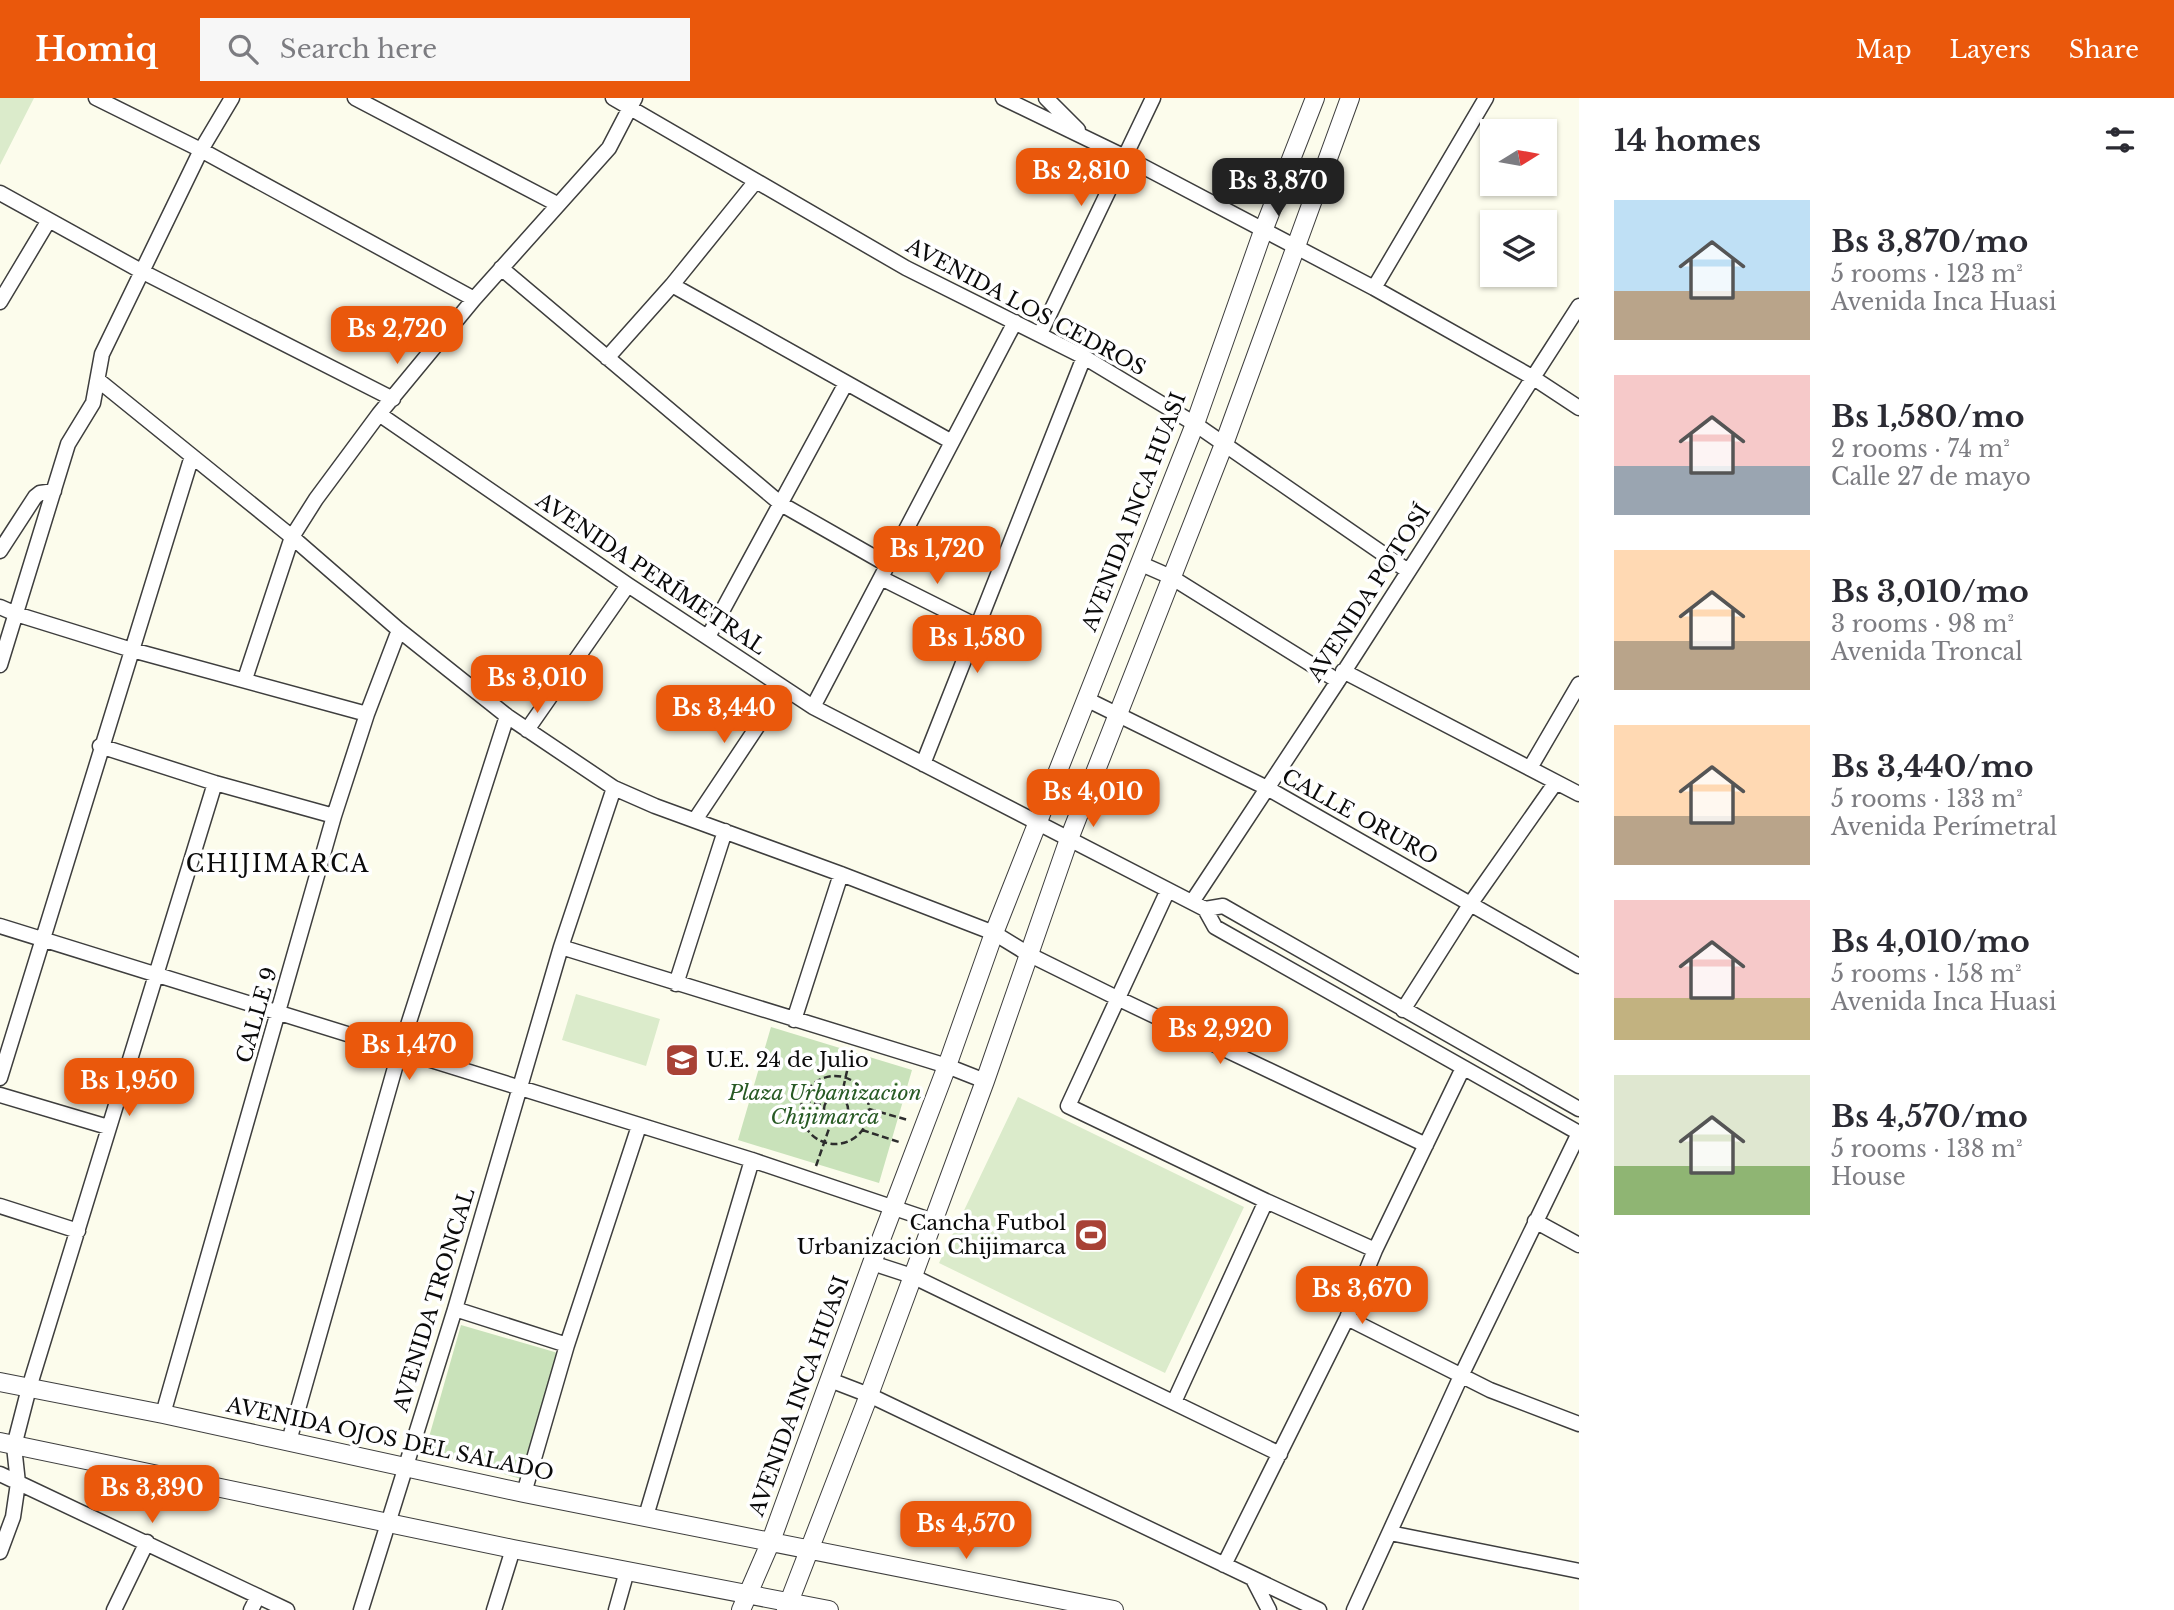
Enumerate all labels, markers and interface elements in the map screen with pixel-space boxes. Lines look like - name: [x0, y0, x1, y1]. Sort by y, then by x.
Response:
- search box: [200, 18, 690, 81]
- text: Homiq: [35, 29, 158, 70]
- icon: search: [224, 30, 262, 68]
- text: Search here: [280, 33, 437, 65]
- text: Map: [1856, 35, 1912, 64]
- text: Layers: [1950, 35, 2031, 64]
- text: Share: [2069, 35, 2139, 64]
- north arrow: [1480, 119, 1558, 196]
- map controls: [1480, 119, 1557, 287]
- icon: filters: [2101, 121, 2139, 159]
- text: 14 homes: [1614, 122, 1761, 159]
- pin: Bs 2,810: [1009, 148, 1153, 208]
- text: Bs 2,810: [1032, 157, 1130, 185]
- pin: Bs 3,870: [1206, 158, 1350, 218]
- text: Bs 3,870: [1228, 167, 1328, 195]
- button: layers: [1480, 210, 1557, 287]
- text: Bs 3,870/mo: [1831, 223, 2028, 260]
- icon: home: [1670, 228, 1754, 312]
- street label: AVENIDA LOS CEDROS: [901, 232, 1150, 381]
- text: 5 rooms · 123 m²: [1831, 260, 2023, 288]
- text: Avenida Inca Huasi: [1831, 288, 2057, 316]
- pin: Bs 2,720: [325, 306, 469, 366]
- text: Bs 2,720: [347, 315, 447, 343]
- street label: AVENIDA INCA HUASI: [1076, 389, 1192, 636]
- text: Bs 1,580/mo: [1831, 398, 2025, 435]
- icon: home: [1670, 403, 1754, 487]
- text: 2 rooms · 74 m²: [1831, 435, 2010, 463]
- text: Calle 27 de mayo: [1831, 463, 2031, 491]
- street label: AVENIDA PERÍMETRAL: [530, 487, 771, 661]
- street label: AVENIDA POTOSÍ: [1301, 499, 1436, 687]
- pin: Bs 1,720: [865, 526, 1009, 586]
- text: Bs 1,720: [889, 535, 985, 563]
- text: Bs 3,010/mo: [1831, 573, 2029, 610]
- icon: home: [1670, 578, 1754, 662]
- text: 3 rooms · 98 m²: [1831, 610, 2014, 638]
- pin: Bs 1,580: [905, 616, 1049, 675]
- text: Bs 1,580: [929, 624, 1025, 652]
- text: Avenida Troncal: [1831, 638, 2023, 666]
- pin: Bs 3,010: [465, 656, 609, 715]
- text: Bs 3,010: [487, 664, 587, 692]
- pin: Bs 3,440: [652, 686, 796, 745]
- text: Bs 3,440: [672, 694, 776, 722]
- text: Bs 3,440/mo: [1831, 748, 2034, 785]
- icon: home: [1670, 753, 1754, 837]
- street label: CALLE ORURO: [1277, 763, 1443, 871]
- pin: Bs 4,010: [1021, 770, 1165, 829]
- text: Bs 4,010: [1043, 778, 1143, 806]
- text: 5 rooms · 133 m²: [1831, 785, 2023, 813]
- text: Avenida Perímetral: [1831, 813, 2057, 841]
- district label: CHIJIMARCA: [186, 850, 370, 878]
- text: Bs 4,010/mo: [1831, 923, 2030, 960]
- icon: home: [1670, 928, 1754, 1012]
- text: 5 rooms · 158 m²: [1831, 960, 2021, 988]
- street label: CALLE 9: [231, 964, 283, 1066]
- text: Avenida Inca Huasi: [1831, 988, 2057, 1016]
- pin: Bs 2,920: [1148, 1006, 1292, 1066]
- text: Bs 2,920: [1168, 1015, 1272, 1043]
- pin: Bs 1,470: [337, 1023, 481, 1082]
- text: Bs 1,470: [361, 1031, 457, 1059]
- school or university icon: U.E. 24 de Julio: [663, 1041, 701, 1079]
- place label: U.E. 24 de Julio: [706, 1047, 869, 1073]
- pin: Bs 1,950: [57, 1058, 201, 1118]
- text: Bs 1,950: [80, 1067, 178, 1095]
- park label: Plaza Urbanizacion Chijimarca: [727, 1080, 922, 1130]
- text: Bs 4,570/mo: [1831, 1098, 2028, 1135]
- icon: home: [1670, 1103, 1754, 1187]
- text: 5 rooms · 138 m²: [1831, 1135, 2023, 1163]
- text: House: [1831, 1163, 1906, 1191]
- street label: AVENIDA TRONCAL: [387, 1185, 480, 1416]
- place label: Cancha Futbol Urbanizacion Chijimarca: [797, 1210, 1066, 1260]
- sports icon: Cancha Futbol Urbanizacion Chijimarca: [1072, 1216, 1110, 1254]
- pin: Bs 3,670: [1290, 1266, 1434, 1326]
- street label: AVENIDA INCA HUASI: [743, 1272, 855, 1521]
- text: Bs 3,670: [1312, 1275, 1412, 1303]
- street label: AVENIDA OJOS DEL SALADO: [223, 1391, 556, 1486]
- pin: Bs 3,390: [80, 1466, 224, 1525]
- text: Bs 3,390: [100, 1474, 204, 1502]
- pin: Bs 4,570: [894, 1502, 1038, 1561]
- text: Bs 4,570: [916, 1510, 1016, 1538]

